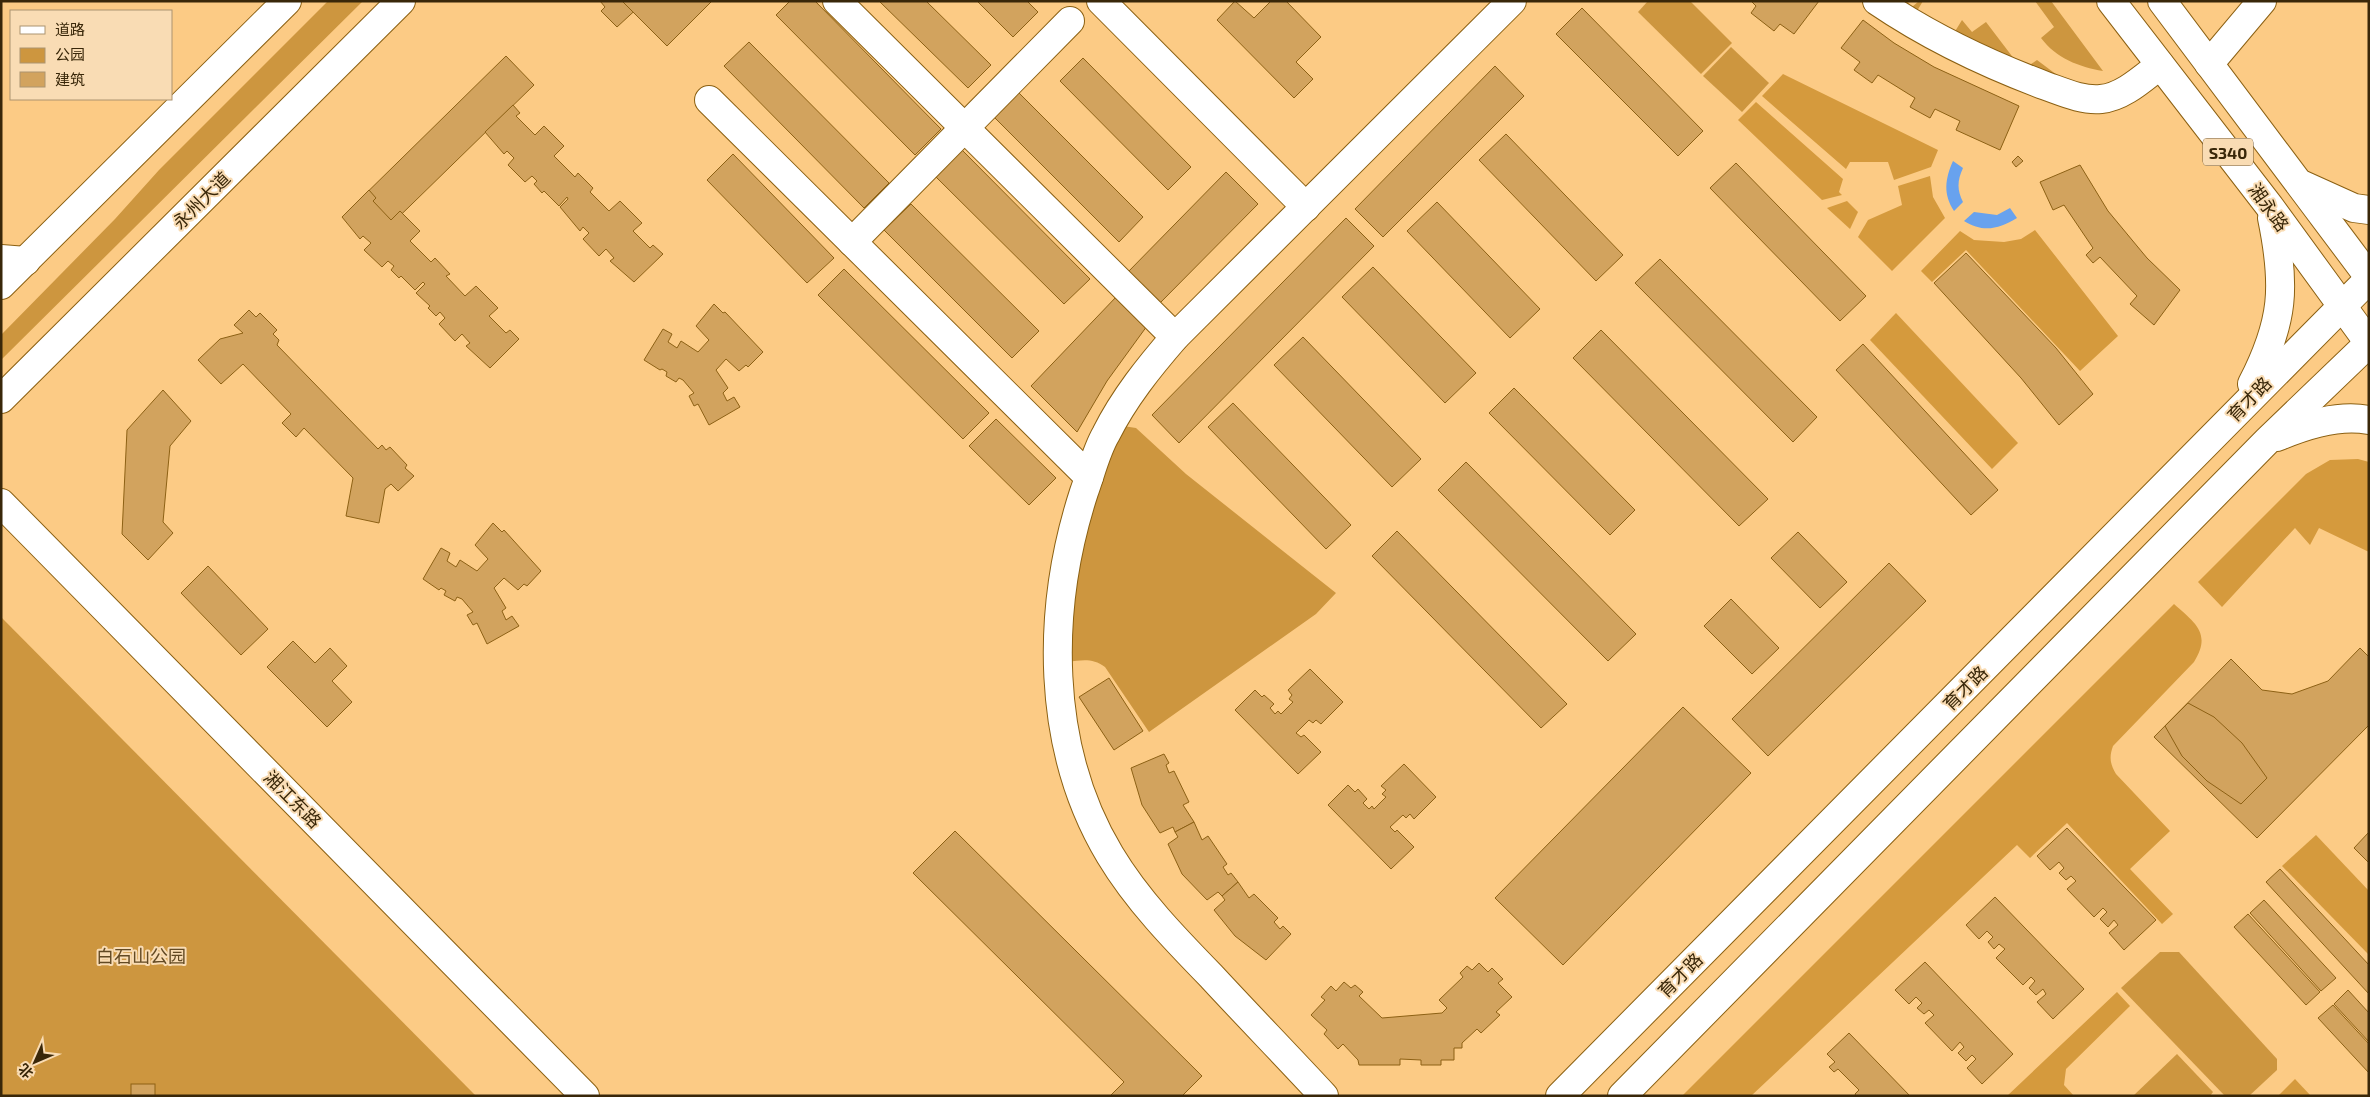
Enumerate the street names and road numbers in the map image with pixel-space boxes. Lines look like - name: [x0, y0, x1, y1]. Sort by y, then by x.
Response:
- road number: S340: [2203, 138, 2253, 166]
- street label: 永州大道: [168, 167, 234, 233]
- street label: 湘永路: [2244, 179, 2294, 235]
- street label: 育才路: [2222, 372, 2276, 426]
- street label: 育才路: [1938, 661, 1992, 715]
- street label: 湘江东路: [260, 766, 326, 832]
- street label: 育才路: [1653, 948, 1707, 1002]

